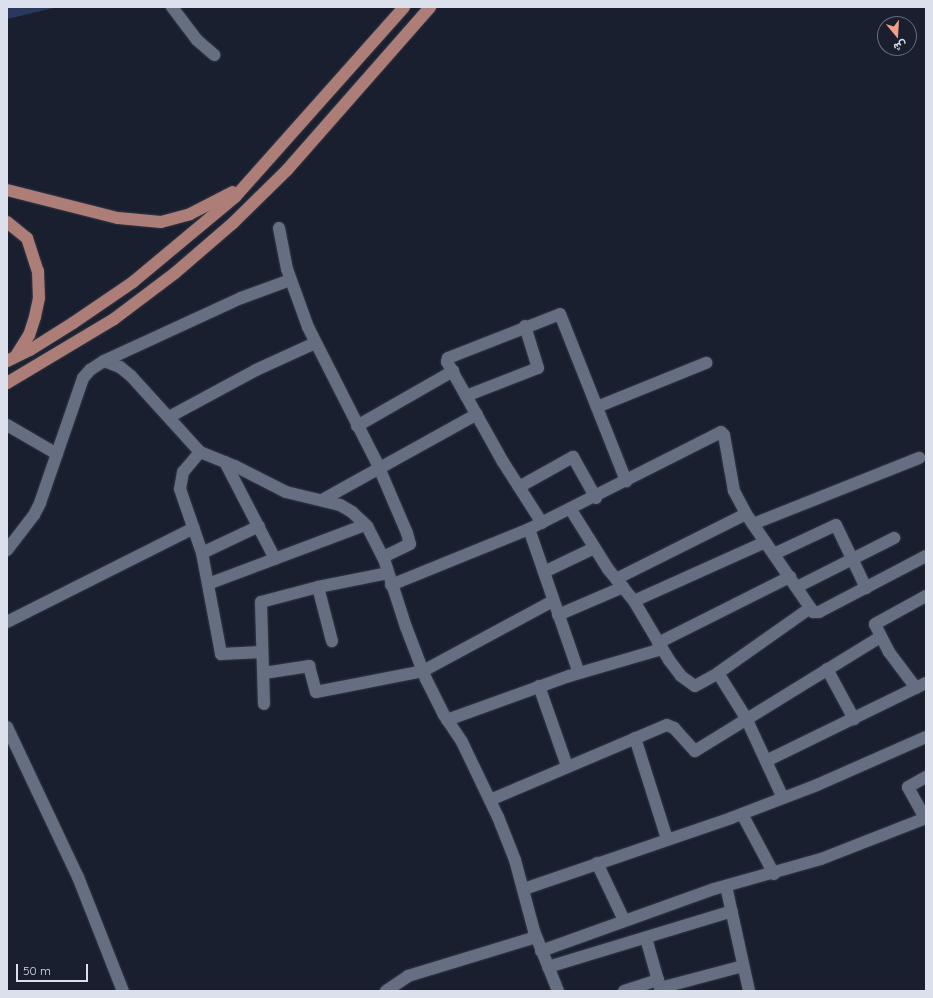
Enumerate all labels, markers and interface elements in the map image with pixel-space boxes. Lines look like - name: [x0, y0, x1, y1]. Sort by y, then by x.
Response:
- north arrow: [877, 16, 917, 56]
- text: ش: [892, 38, 909, 55]
- scale bar: [18, 956, 90, 982]
- text: 50 m: [23, 963, 51, 978]

